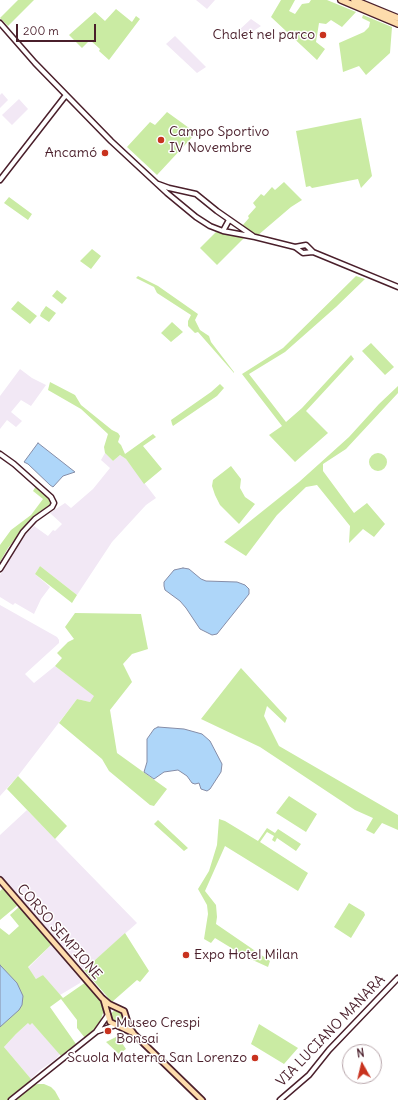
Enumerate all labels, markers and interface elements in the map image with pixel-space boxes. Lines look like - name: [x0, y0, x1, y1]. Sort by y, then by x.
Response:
- scale bar: [18, 16, 98, 42]
- text: 200 m: [23, 23, 59, 38]
- place label: Chalet nel parco: [212, 27, 315, 43]
- marker: Chalet nel parco: [318, 30, 328, 40]
- place label: Campo Sportivo IV Novembre: [169, 124, 269, 156]
- marker: Campo Sportivo IV Novembre: [156, 135, 166, 145]
- place label: Ancamó: [45, 145, 97, 161]
- marker: Ancamó: [100, 148, 110, 158]
- street label: CORSO SEMPIONE: [13, 881, 105, 983]
- place label: Expo Hotel Milan: [194, 947, 298, 963]
- marker: Expo Hotel Milan: [181, 950, 191, 960]
- street label: VIA LUCIANO MANARA: [273, 972, 389, 1090]
- place label: Museo Crespi Bonsai: [116, 1015, 200, 1048]
- marker: Museo Crespi Bonsai: [103, 1026, 113, 1036]
- north arrow: [342, 1044, 382, 1084]
- place label: Scuola Materna San Lorenzo: [67, 1050, 247, 1066]
- marker: Scuola Materna San Lorenzo: [250, 1053, 260, 1063]

